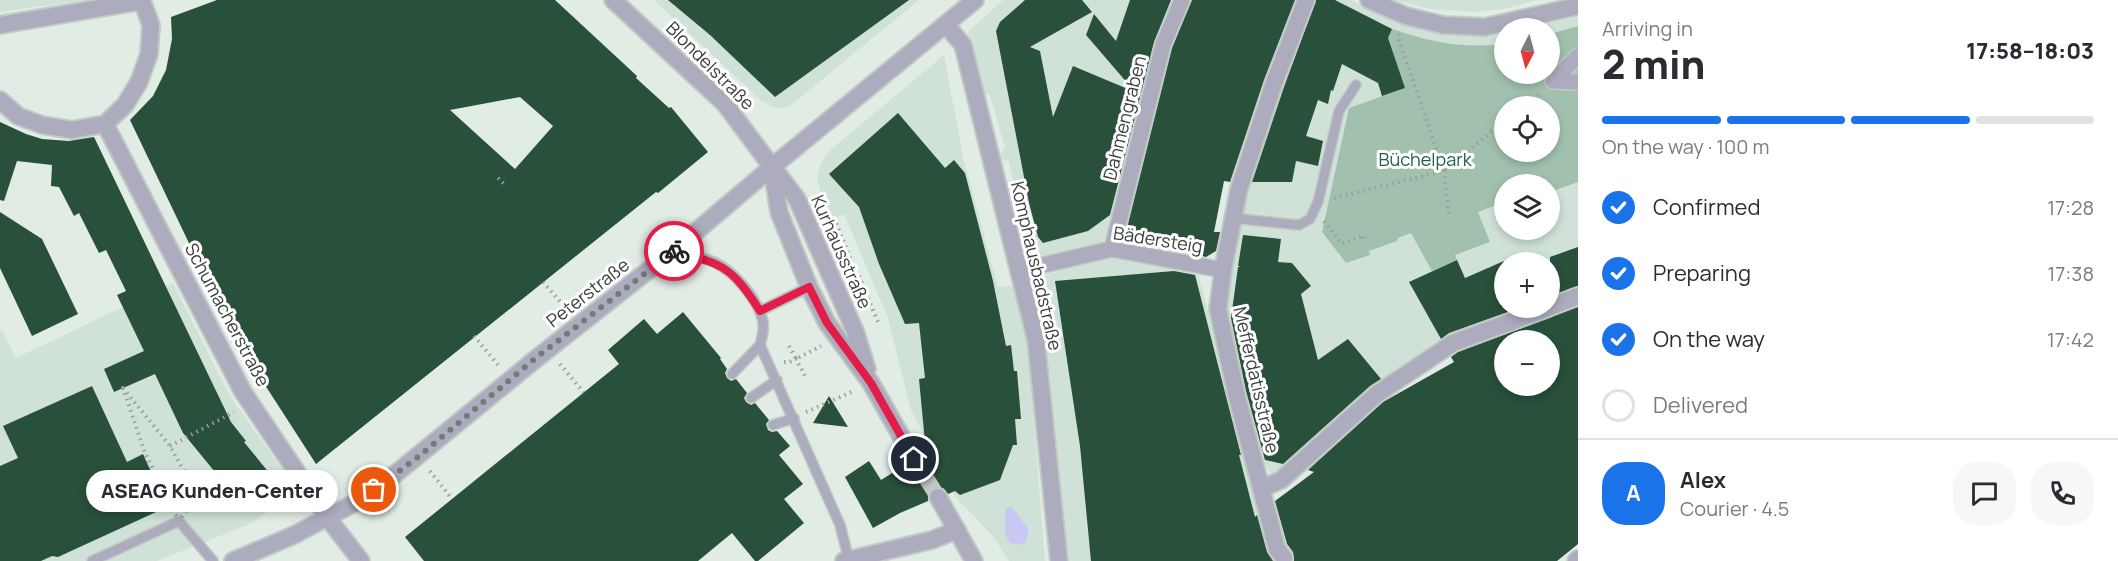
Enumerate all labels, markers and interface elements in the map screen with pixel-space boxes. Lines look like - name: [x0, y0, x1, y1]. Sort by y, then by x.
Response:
- text: Arriving in: [1602, 15, 1693, 42]
- street label: Blondelstraße: [661, 16, 760, 115]
- north arrow: [1494, 18, 1560, 84]
- map controls: [1494, 18, 1560, 396]
- text: 17:58–18:03: [1966, 36, 2094, 66]
- text: 2 min: [1602, 37, 1705, 91]
- street label: Dahmengraben: [1097, 53, 1151, 182]
- button: locate: [1494, 96, 1560, 162]
- text: On the way · 100 m: [1602, 133, 1769, 160]
- park label: Büchelpark: [1378, 147, 1473, 171]
- button: layers: [1494, 174, 1560, 240]
- street label: Komphausbadstraße: [1006, 179, 1068, 353]
- street label: Kurhausstraße: [806, 191, 878, 312]
- icon: check: [1602, 191, 1635, 224]
- text: Confirmed: [1653, 192, 1761, 222]
- text: 17:28: [2047, 194, 2094, 221]
- street label: Bädersteig: [1112, 220, 1204, 258]
- courier: [644, 221, 704, 281]
- icon: bike: [658, 235, 691, 268]
- street label: Schumacherstraße: [180, 239, 276, 390]
- street label: Peterstraße: [541, 252, 634, 332]
- button: +: [1494, 252, 1560, 318]
- icon: check: [1602, 257, 1635, 290]
- text: Preparing: [1653, 258, 1751, 288]
- text: 17:38: [2048, 260, 2094, 287]
- street label: Mefferdatisstraße: [1228, 304, 1285, 455]
- icon: check: [1602, 323, 1635, 356]
- text: On the way: [1653, 324, 1765, 354]
- text: 17:42: [2047, 326, 2094, 353]
- button: −: [1494, 330, 1560, 396]
- text: Delivered: [1653, 390, 1748, 420]
- pin: [888, 433, 939, 484]
- icon: home: [897, 442, 930, 475]
- button: chat: [1953, 462, 2016, 525]
- button: phone: [2031, 462, 2094, 525]
- pin: [348, 464, 399, 515]
- text: Alex: [1680, 465, 1726, 495]
- callout: ASEAG Kunden-Center: [86, 469, 338, 511]
- icon: bag: [357, 473, 390, 506]
- text: ASEAG Kunden-Center: [101, 477, 323, 504]
- text: A: [1626, 478, 1641, 508]
- text: Courier · 4.5: [1680, 495, 1789, 522]

